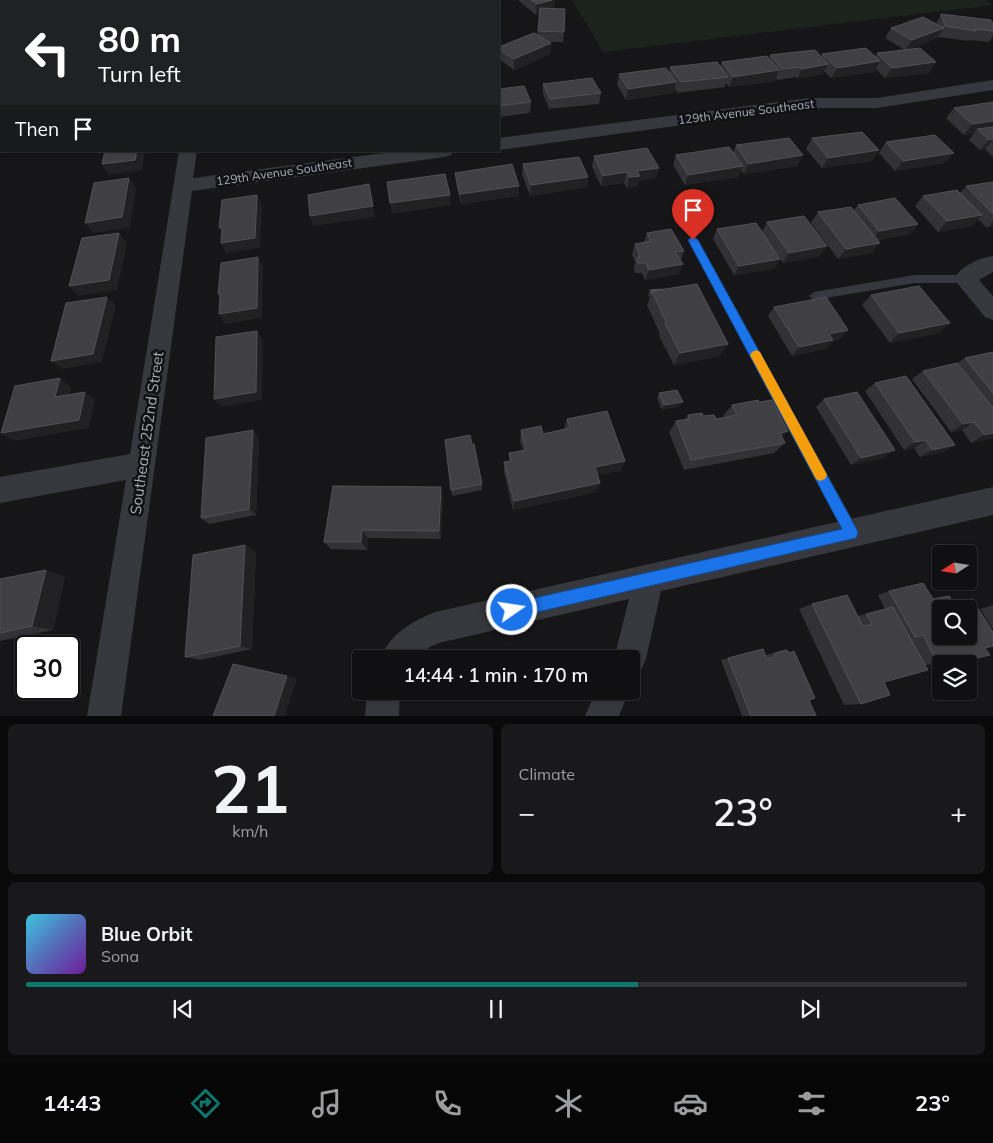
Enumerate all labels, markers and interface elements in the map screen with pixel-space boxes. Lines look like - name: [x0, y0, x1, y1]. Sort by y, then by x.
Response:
- text: 80 m: [98, 17, 181, 61]
- icon: left: [15, 20, 80, 85]
- text: Turn left: [98, 60, 181, 88]
- street label: 129th Avenue Southeast: [677, 96, 815, 127]
- icon: arrive: [69, 115, 97, 143]
- text: Then: [15, 117, 59, 141]
- street label: 129th Avenue Southeast: [215, 155, 353, 188]
- pin: [672, 189, 714, 240]
- icon: arrive: [679, 196, 707, 224]
- street label: Southeast 252nd Street: [126, 350, 167, 516]
- north arrow: [932, 545, 978, 590]
- map controls: [932, 545, 977, 700]
- position arrow: [485, 583, 537, 635]
- button: search: [932, 600, 977, 645]
- speed limit sign: 30: [15, 635, 80, 700]
- button: layers: [932, 655, 977, 700]
- text: 14:44 · 1 min · 170 m: [403, 663, 589, 687]
- text: 21: [211, 748, 289, 829]
- text: Climate: [519, 764, 575, 784]
- text: 23°: [713, 788, 773, 836]
- text: −: [519, 795, 535, 830]
- text: +: [950, 795, 967, 830]
- text: km/h: [232, 821, 268, 841]
- text: Blue Orbit: [101, 922, 192, 946]
- text: Sona: [101, 946, 139, 966]
- icon: previous: [169, 995, 197, 1023]
- icon: pause: [482, 995, 510, 1023]
- icon: next: [796, 995, 824, 1023]
- icon: directions: [188, 1086, 223, 1121]
- icon: music: [309, 1086, 344, 1121]
- icon: phone: [430, 1086, 465, 1121]
- icon: climate: [551, 1086, 586, 1121]
- icon: car: [673, 1086, 708, 1121]
- icon: filters: [794, 1086, 829, 1121]
- text: 14:43: [43, 1089, 101, 1117]
- text: 23°: [915, 1089, 950, 1117]

